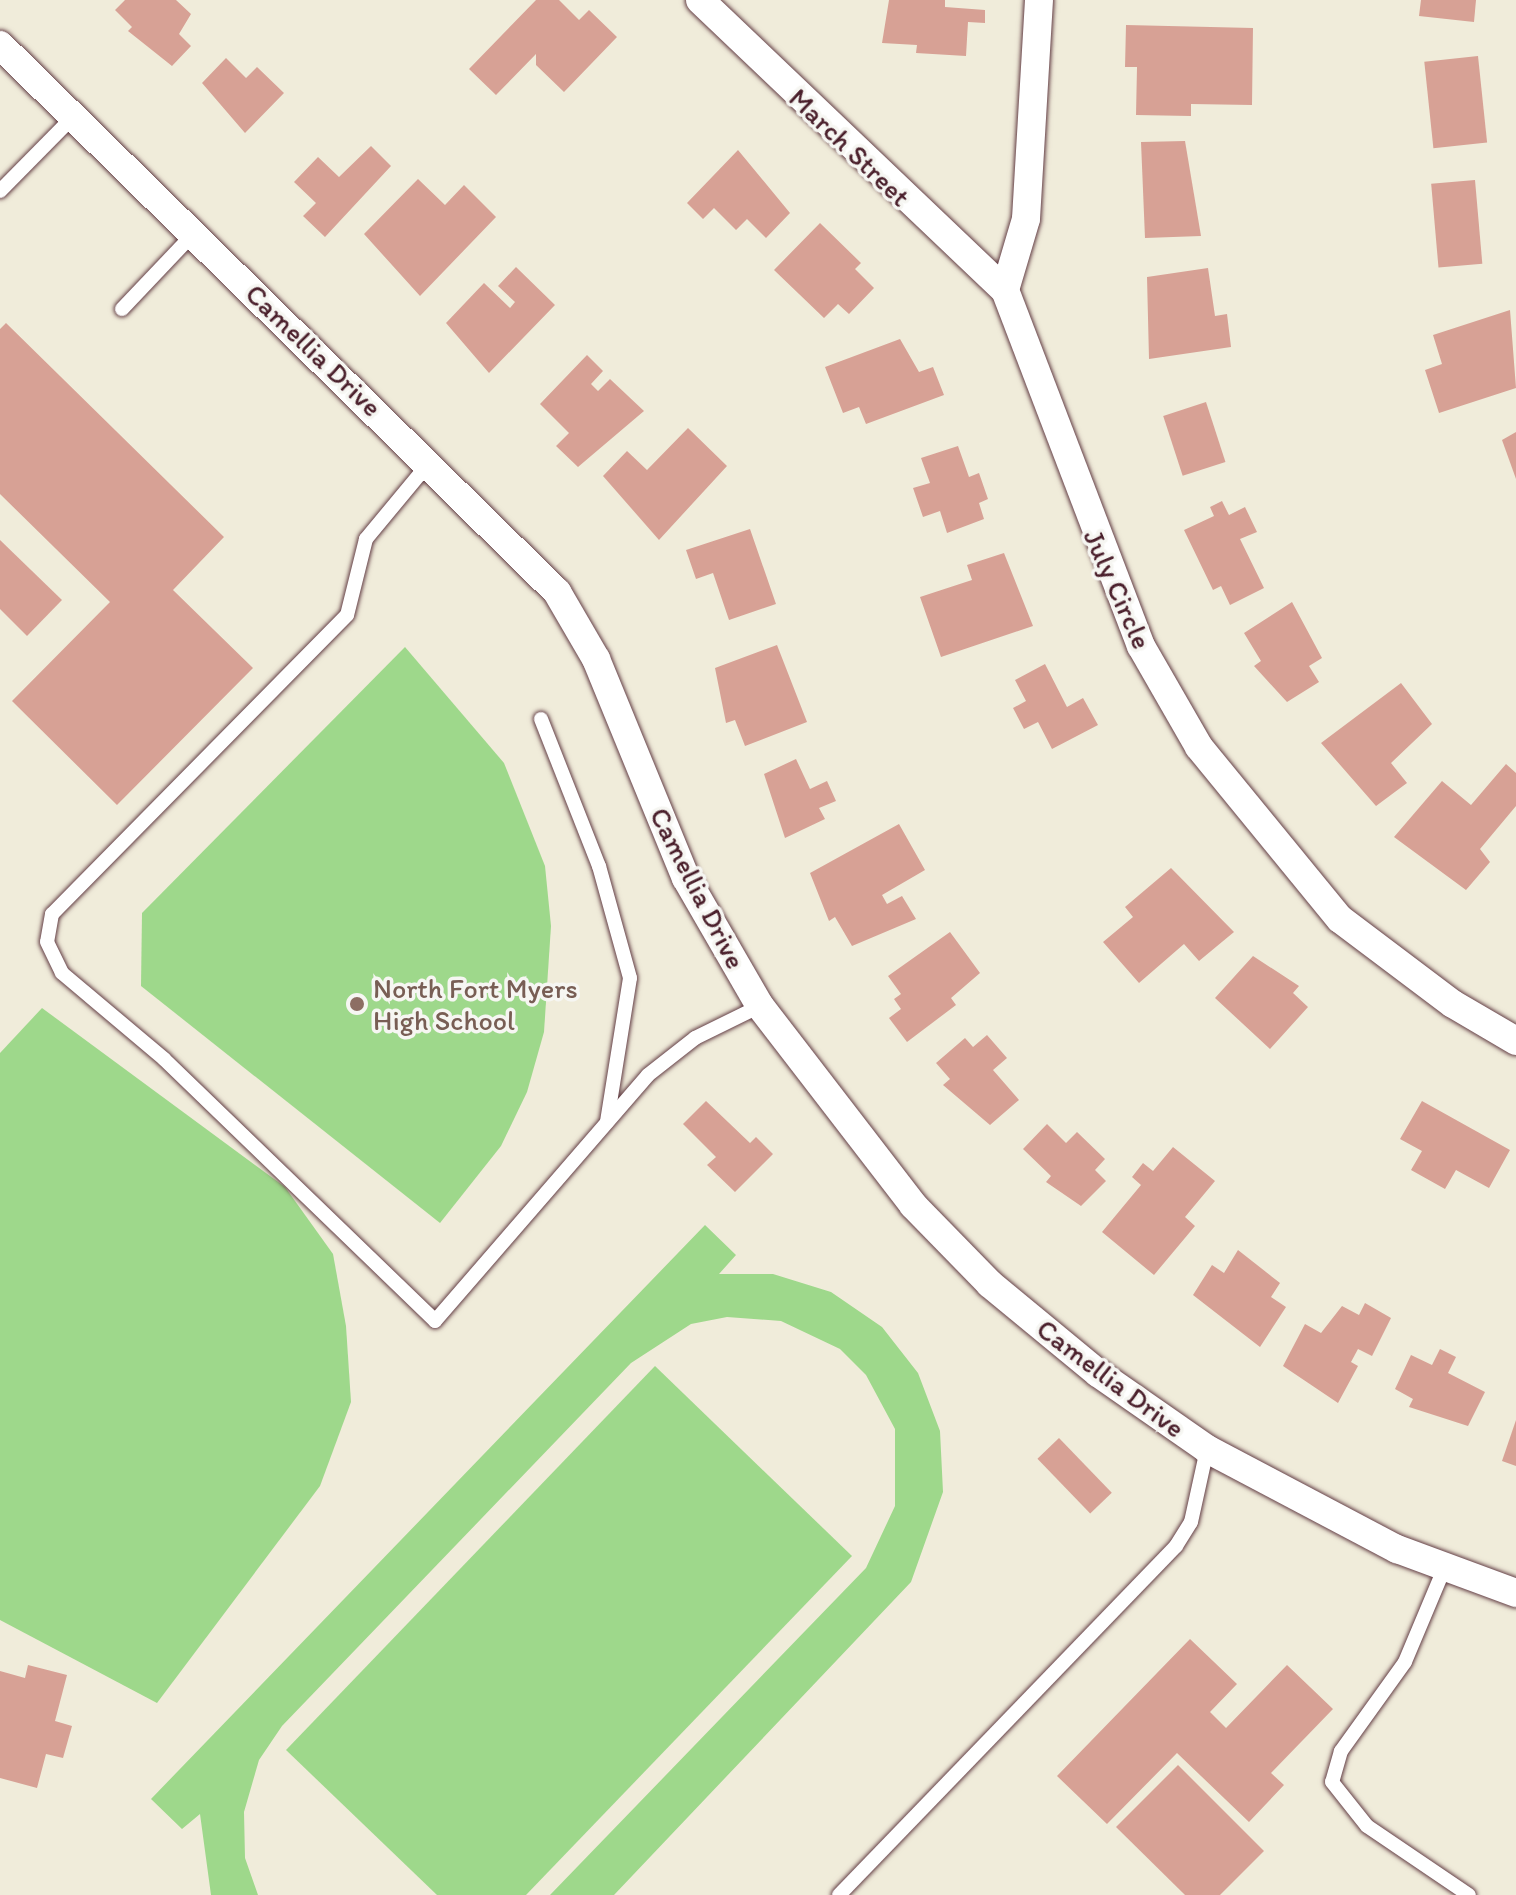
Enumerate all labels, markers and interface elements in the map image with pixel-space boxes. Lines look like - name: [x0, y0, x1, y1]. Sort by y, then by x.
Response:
- street label: March Street: [782, 81, 918, 213]
- street label: Camellia Drive: [239, 277, 389, 423]
- street label: July Circle: [1077, 524, 1159, 654]
- street label: Camellia Drive: [643, 802, 753, 974]
- place label: North Fort Myers High School: [373, 971, 576, 1037]
- marker: North Fort Myers High School: [348, 995, 366, 1013]
- street label: Camellia Drive: [1030, 1312, 1192, 1444]

